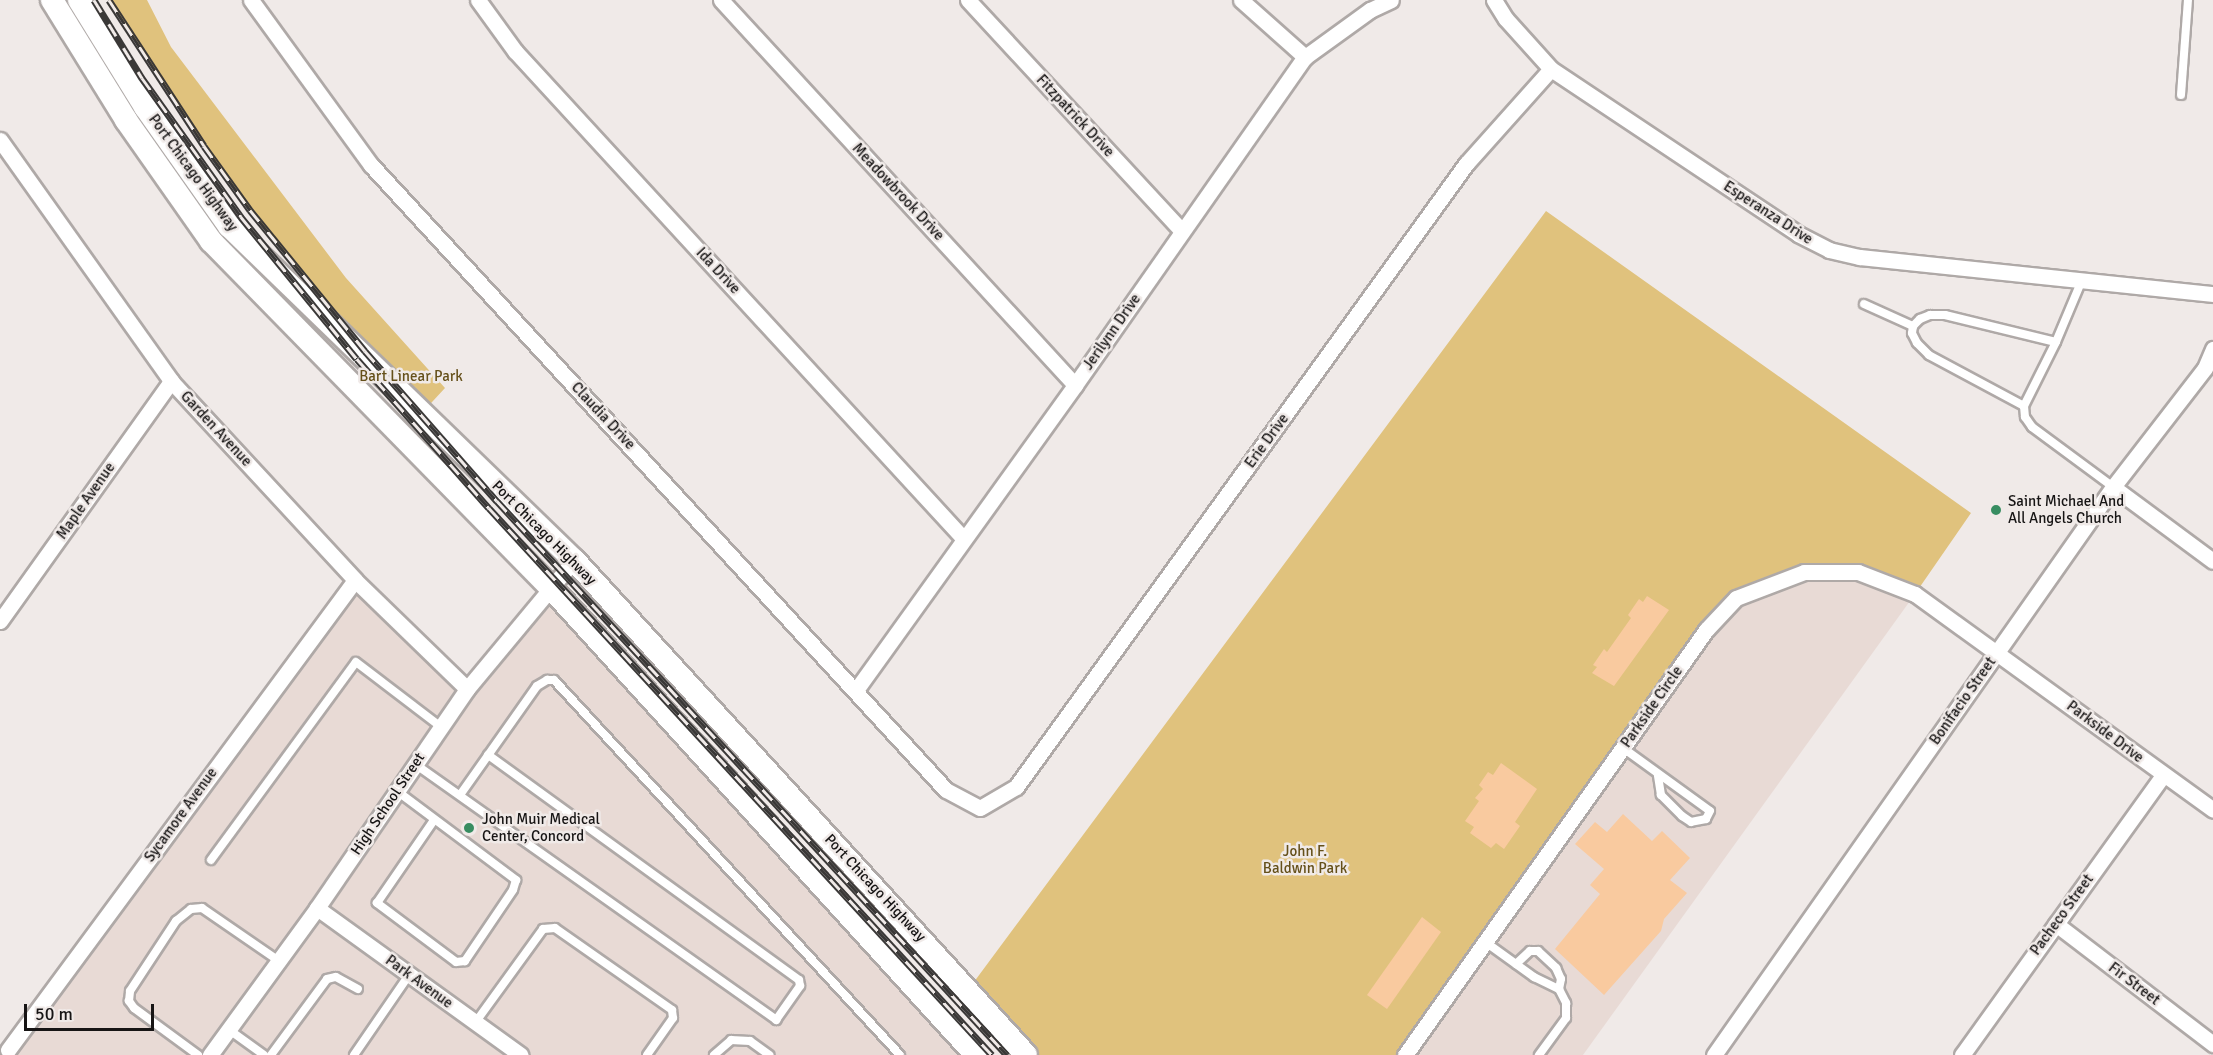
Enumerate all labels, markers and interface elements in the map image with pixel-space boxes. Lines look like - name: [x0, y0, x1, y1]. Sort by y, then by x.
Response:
- street label: Fitzpatrick Drive: [1032, 71, 1118, 161]
- street label: Port Chicago Highway: [144, 111, 242, 235]
- street label: Meadowbrook Drive: [848, 140, 948, 244]
- street label: Esperanza Drive: [1720, 177, 1816, 249]
- street label: Ida Drive: [692, 244, 744, 298]
- street label: Jerilynn Drive: [1079, 291, 1145, 373]
- park label: Bart Linear Park: [359, 368, 463, 386]
- street label: Claudia Drive: [567, 379, 639, 453]
- street label: Garden Avenue: [177, 388, 255, 470]
- street label: Erie Drive: [1241, 410, 1293, 472]
- street label: Maple Avenue: [53, 459, 119, 543]
- street label: Port Chicago Highway: [488, 477, 600, 589]
- place label: Saint Michael And All Angels Church: [2008, 492, 2124, 527]
- marker: Saint Michael And All Angels Church: [1989, 503, 2003, 517]
- street label: Bonifacio Street: [1926, 654, 2000, 748]
- street label: Parkside Circle: [1617, 663, 1687, 751]
- street label: Parkside Drive: [2063, 697, 2147, 767]
- street label: High School Street: [347, 749, 429, 859]
- street label: Sycamore Avenue: [141, 764, 221, 866]
- place label: John Muir Medical Center, Concord: [482, 810, 600, 845]
- marker: John Muir Medical Center, Concord: [460, 819, 478, 837]
- street label: Port Chicago Highway: [821, 831, 929, 945]
- park label: John F. Baldwin Park: [1263, 842, 1347, 877]
- street label: Pacheco Street: [2027, 871, 2097, 959]
- street label: Park Avenue: [382, 951, 456, 1013]
- street label: Fir Street: [2105, 959, 2163, 1009]
- scale bar: [27, 992, 158, 1030]
- text: 50 m: [35, 1003, 73, 1025]

